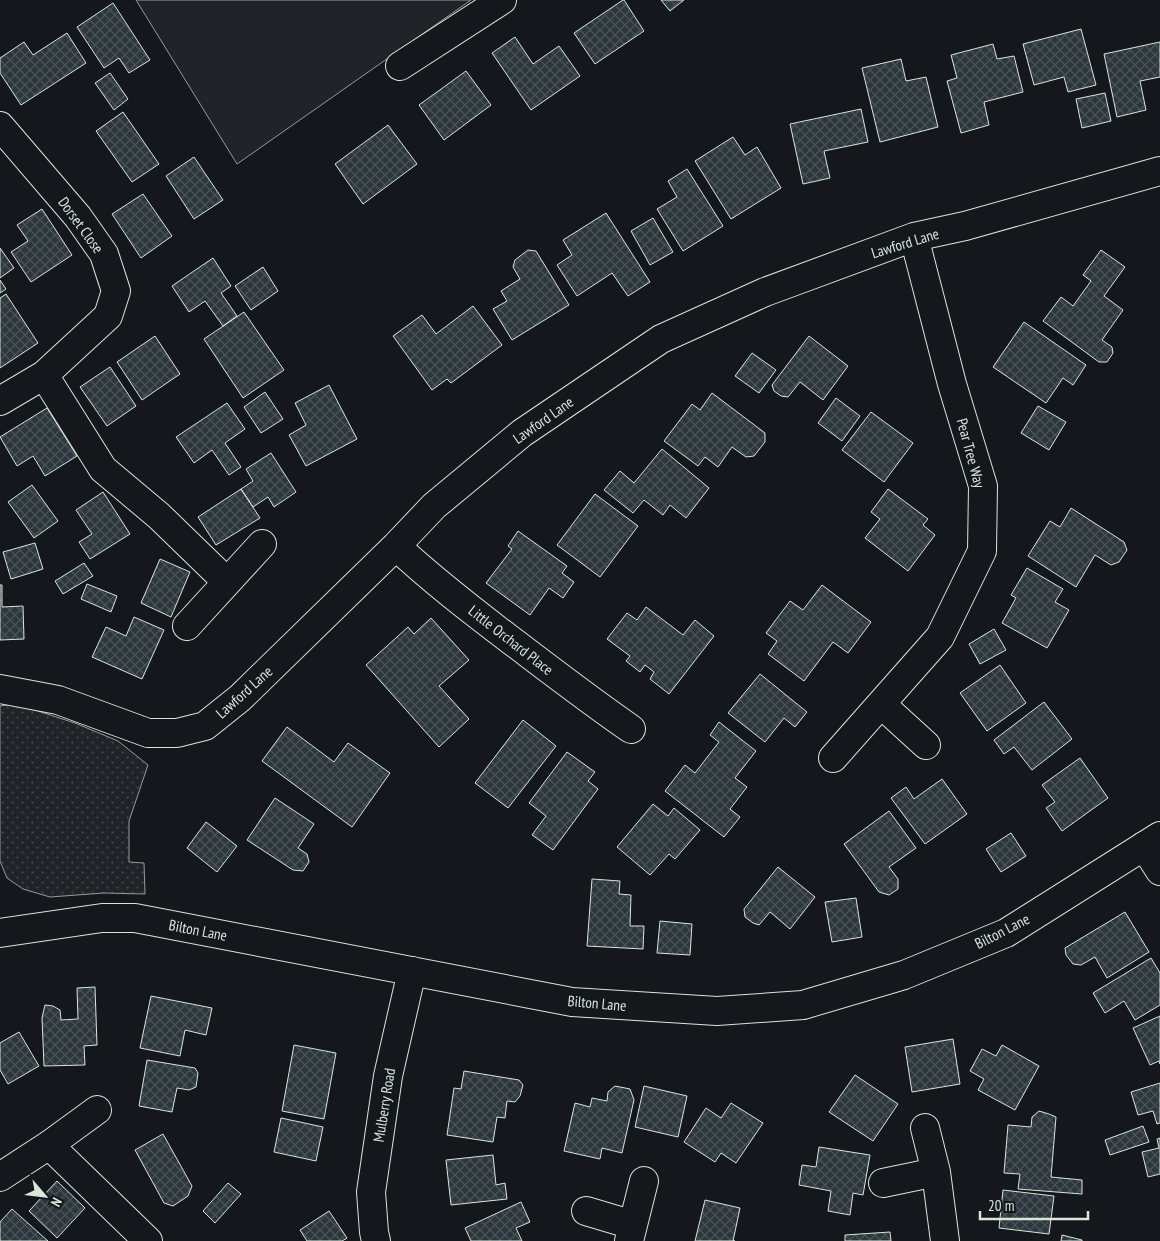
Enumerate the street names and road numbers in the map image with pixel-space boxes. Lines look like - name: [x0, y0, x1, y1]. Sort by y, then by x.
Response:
- street label: Dorset Close: [54, 193, 108, 257]
- street label: Lawford Lane: [869, 224, 941, 262]
- street label: Lawford Lane: [509, 392, 577, 448]
- street label: Pear Tree Way: [953, 416, 990, 490]
- street label: Little Orchard Place: [465, 601, 557, 679]
- street label: Lawford Lane: [212, 662, 276, 722]
- street label: Bilton Lane: [971, 909, 1033, 953]
- street label: Bilton Lane: [167, 915, 229, 945]
- street label: Bilton Lane: [567, 991, 627, 1015]
- street label: Mulberry Road: [369, 1067, 399, 1143]

